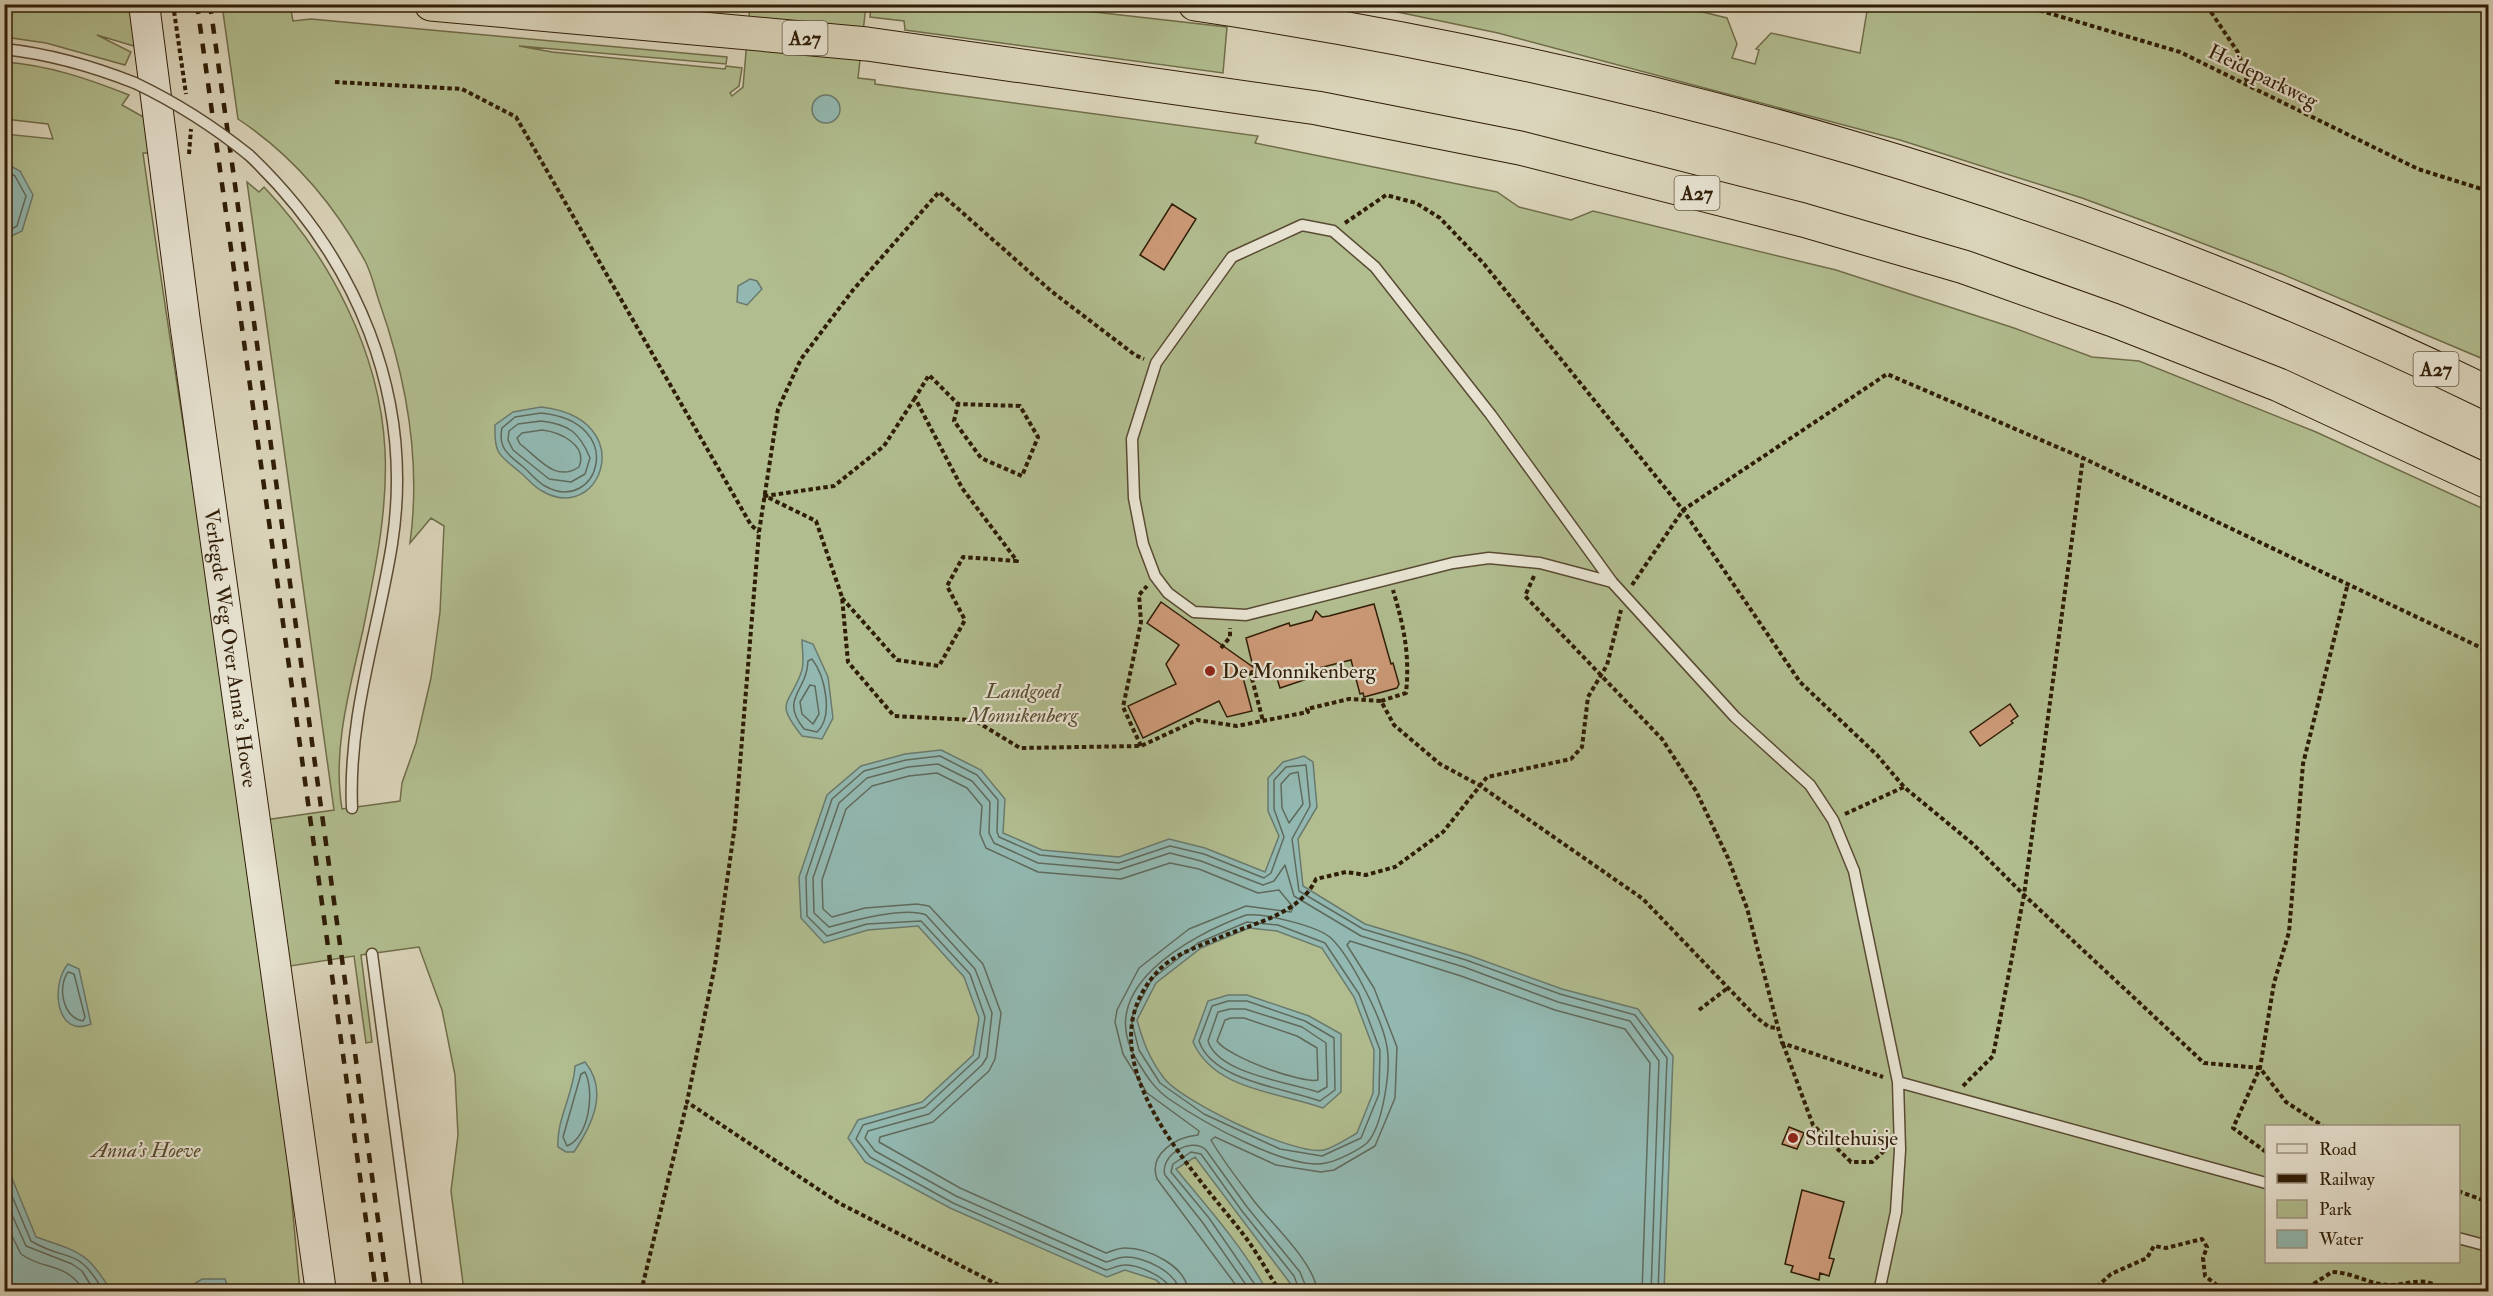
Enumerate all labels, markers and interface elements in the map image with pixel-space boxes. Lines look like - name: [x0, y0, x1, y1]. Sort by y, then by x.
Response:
- road number: A27: [782, 21, 828, 55]
- street label: Heideparkweg: [2203, 38, 2323, 115]
- road number: A27: [1674, 176, 1720, 210]
- road number: A27: [2414, 352, 2458, 386]
- street label: Verlegde Weg Over Anna's Hoeve: [197, 507, 263, 790]
- place label: De Monnikenberg: [1222, 658, 1377, 685]
- marker: De Monnikenberg: [1203, 664, 1217, 678]
- park label: Landgoed Monnikenberg: [966, 678, 1079, 729]
- place label: Stiltehuisje: [1805, 1125, 1898, 1152]
- legend: [2265, 1125, 2460, 1263]
- marker: Stiltehuisje: [1786, 1131, 1800, 1145]
- park label: Anna's Hoeve: [89, 1137, 202, 1164]
- text: Road: [2319, 1138, 2357, 1161]
- text: Railway: [2319, 1168, 2376, 1191]
- text: Park: [2319, 1198, 2352, 1221]
- text: Water: [2318, 1228, 2363, 1251]

